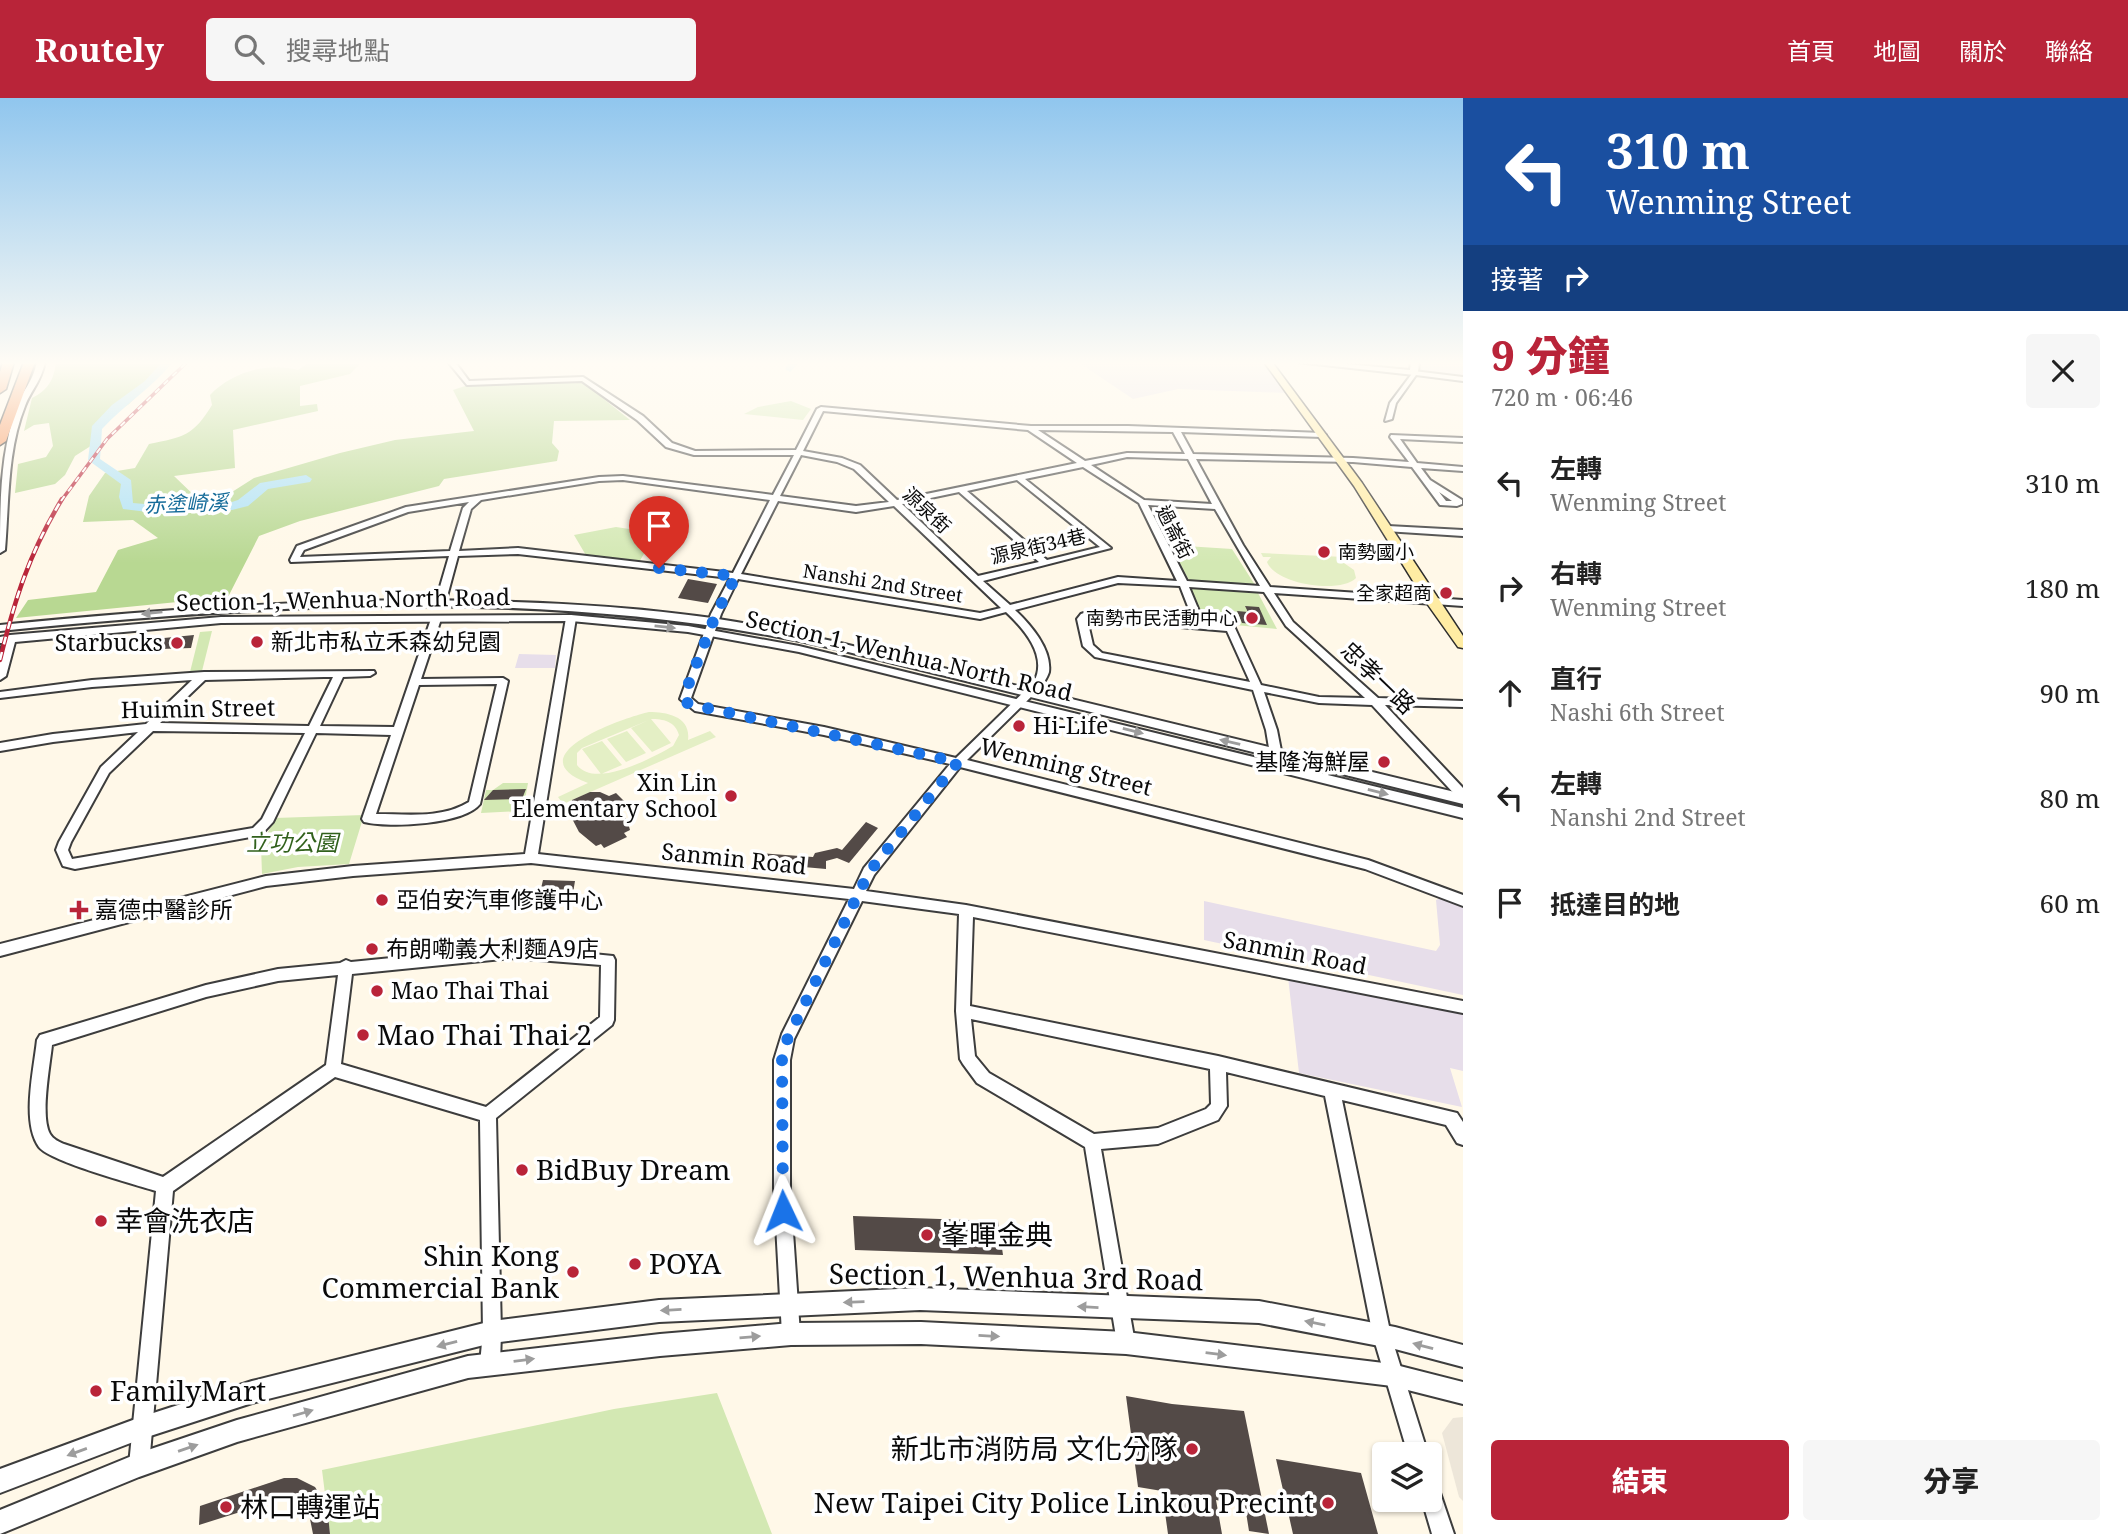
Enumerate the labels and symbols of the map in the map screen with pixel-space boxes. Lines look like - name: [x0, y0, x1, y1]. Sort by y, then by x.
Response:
- street label: 源泉街: [897, 481, 957, 539]
- water label: 赤塗崎溪: [144, 487, 231, 518]
- pin: [629, 496, 689, 568]
- street label: 過崙街: [1150, 501, 1200, 563]
- street label: 源泉街34巷: [988, 522, 1088, 570]
- place label: 南勢國小: [1338, 539, 1414, 565]
- marker: 南勢國小: [1316, 544, 1332, 560]
- street label: Nanshi 2nd Street: [801, 558, 965, 609]
- street label: Section 1, Wenhua North Road: [176, 580, 510, 618]
- place label: 全家超商: [1356, 580, 1432, 606]
- marker: 全家超商: [1438, 585, 1454, 601]
- street label: Section 1, Wenhua North Road: [743, 602, 1076, 708]
- place label: 南勢市民活動中心: [1086, 605, 1238, 631]
- one-way arrow: [141, 607, 163, 618]
- marker: 南勢市民活動中心: [1244, 610, 1260, 626]
- one-way arrow: [654, 621, 676, 632]
- place label: 新北市私立禾森幼兒園: [271, 625, 501, 657]
- place label: Starbucks: [55, 626, 163, 658]
- marker: 新北市私立禾森幼兒園: [249, 634, 265, 650]
- street label: 忠孝一路: [1334, 634, 1423, 721]
- marker: Starbucks: [169, 635, 185, 651]
- street label: Huimin Street: [121, 691, 275, 725]
- place label: Hi-Life: [1033, 709, 1108, 741]
- marker: Hi-Life: [1011, 718, 1027, 734]
- one-way arrow: [1122, 726, 1144, 737]
- street label: Wenming Street: [977, 729, 1156, 803]
- one-way arrow: [1219, 736, 1241, 747]
- place label: 基隆海鮮屋: [1255, 745, 1370, 777]
- marker: 基隆海鮮屋: [1376, 754, 1392, 770]
- place label: Xin Lin Elementary School: [511, 766, 717, 824]
- one-way arrow: [1367, 787, 1389, 798]
- marker: Xin Lin Elementary School: [723, 788, 739, 804]
- park label: 立功公園: [246, 826, 341, 858]
- street label: Sanmin Road: [660, 834, 808, 882]
- place label: 亞伯安汽車修護中心: [396, 883, 603, 915]
- marker: 亞伯安汽車修護中心: [374, 892, 390, 908]
- place label: 嘉德中醫診所: [95, 893, 233, 925]
- marker: 嘉德中醫診所: [69, 900, 89, 920]
- street label: Sanmin Road: [1221, 922, 1370, 982]
- place label: 布朗嘞義大利麵A9店: [386, 932, 599, 964]
- marker: 布朗嘞義大利麵A9店: [364, 941, 380, 957]
- place label: Mao Thai Thai: [391, 974, 549, 1006]
- marker: Mao Thai Thai: [369, 983, 385, 999]
- place label: Mao Thai Thai 2: [377, 1015, 592, 1053]
- marker: Mao Thai Thai 2: [355, 1027, 371, 1043]
- place label: BidBuy Dream: [536, 1150, 730, 1188]
- marker: BidBuy Dream: [514, 1162, 530, 1178]
- position arrow: [746, 1174, 820, 1248]
- place label: 幸會洗衣店: [115, 1201, 255, 1239]
- marker: 幸會洗衣店: [93, 1213, 109, 1229]
- place label: 峯暉金典: [941, 1215, 1053, 1253]
- marker: 峯暉金典: [919, 1227, 935, 1243]
- place label: Shin Kong Commercial Bank: [322, 1236, 560, 1306]
- place label: POYA: [649, 1244, 721, 1282]
- street label: Section 1, Wenhua 3rd Road: [829, 1254, 1203, 1298]
- marker: POYA: [627, 1256, 643, 1272]
- marker: Shin Kong Commercial Bank: [565, 1264, 581, 1280]
- one-way arrow: [843, 1296, 865, 1307]
- one-way arrow: [1077, 1301, 1099, 1312]
- one-way arrow: [660, 1305, 682, 1316]
- one-way arrow: [1304, 1317, 1326, 1328]
- one-way arrow: [739, 1331, 761, 1342]
- one-way arrow: [978, 1331, 1000, 1342]
- one-way arrow: [435, 1339, 457, 1350]
- one-way arrow: [1412, 1340, 1433, 1350]
- one-way arrow: [1205, 1348, 1227, 1359]
- one-way arrow: [513, 1355, 535, 1366]
- place label: FamilyMart: [110, 1371, 266, 1409]
- marker: FamilyMart: [88, 1383, 104, 1399]
- one-way arrow: [292, 1407, 314, 1418]
- place label: 新北市消防局 文化分隊: [891, 1429, 1178, 1467]
- marker: 新北市消防局 文化分隊: [1184, 1441, 1200, 1457]
- one-way arrow: [178, 1442, 199, 1453]
- one-way arrow: [67, 1446, 88, 1457]
- place label: New Taipei City Police Linkou Precint: [814, 1483, 1314, 1521]
- place label: 林口轉運站: [240, 1487, 380, 1525]
- marker: New Taipei City Police Linkou Precint: [1320, 1495, 1336, 1511]
- marker: 林口轉運站: [218, 1499, 234, 1515]

